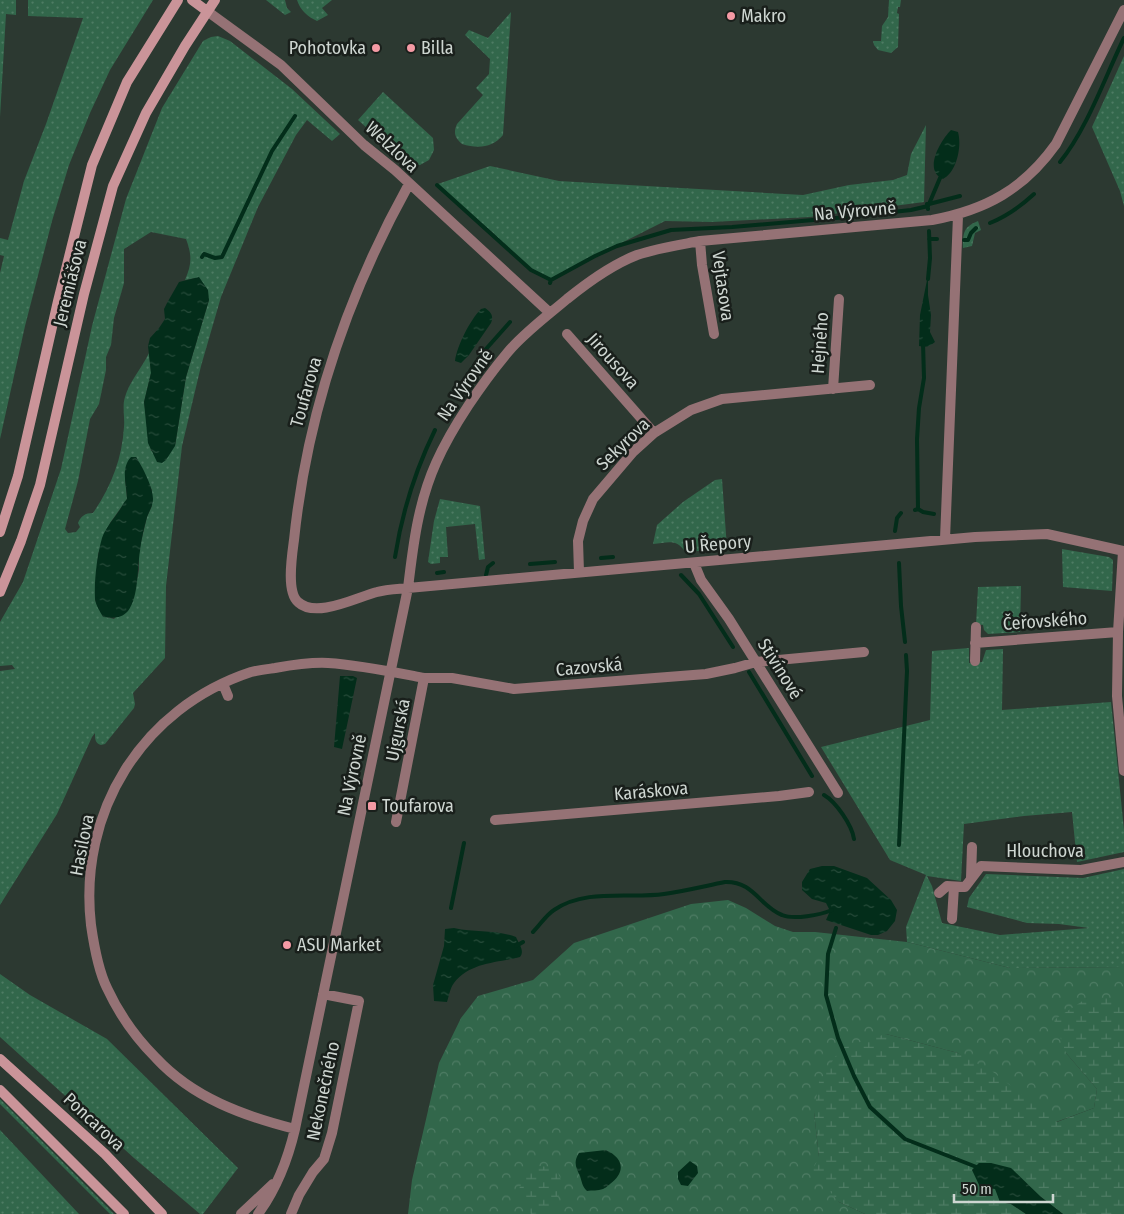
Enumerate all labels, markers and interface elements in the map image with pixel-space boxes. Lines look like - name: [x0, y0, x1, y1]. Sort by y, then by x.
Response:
- place label: Makro: [741, 5, 786, 27]
- marker: Makro: [725, 10, 737, 22]
- place label: Pohotovka: [289, 37, 366, 59]
- place label: Billa: [421, 37, 454, 59]
- marker: Pohotovka: [370, 42, 382, 54]
- marker: Billa: [405, 42, 417, 54]
- street label: Welzlova: [361, 117, 423, 177]
- street label: Na Výrovně: [813, 196, 897, 226]
- street label: Jeremiášova: [49, 237, 92, 329]
- street label: Vejtasova: [707, 250, 739, 322]
- street label: Hejného: [807, 311, 833, 375]
- street label: Jirousova: [582, 328, 644, 394]
- street label: Na Výrovně: [432, 345, 498, 425]
- street label: Toufarova: [286, 354, 327, 430]
- street label: Sekyrova: [592, 413, 655, 475]
- street label: U Řepory: [684, 530, 752, 558]
- street label: Čeřovského: [1002, 607, 1088, 635]
- street label: Stivínové: [753, 635, 807, 704]
- street label: Cazovská: [555, 653, 623, 681]
- street label: Ujgurská: [381, 697, 415, 763]
- street label: Na Výrovně: [333, 732, 371, 818]
- street label: Karáskova: [613, 777, 689, 805]
- place label: Toufarova: [382, 795, 454, 817]
- marker: Toufarova: [366, 800, 378, 812]
- street label: Hasilova: [65, 812, 99, 878]
- street label: Hlouchova: [1006, 840, 1084, 862]
- place label: ASU Market: [297, 934, 381, 956]
- marker: ASU Market: [281, 939, 293, 951]
- street label: Nekonečného: [302, 1039, 344, 1143]
- street label: Poncarova: [59, 1088, 129, 1156]
- scale bar: [954, 1172, 1053, 1204]
- text: 50 m: [962, 1180, 992, 1198]

